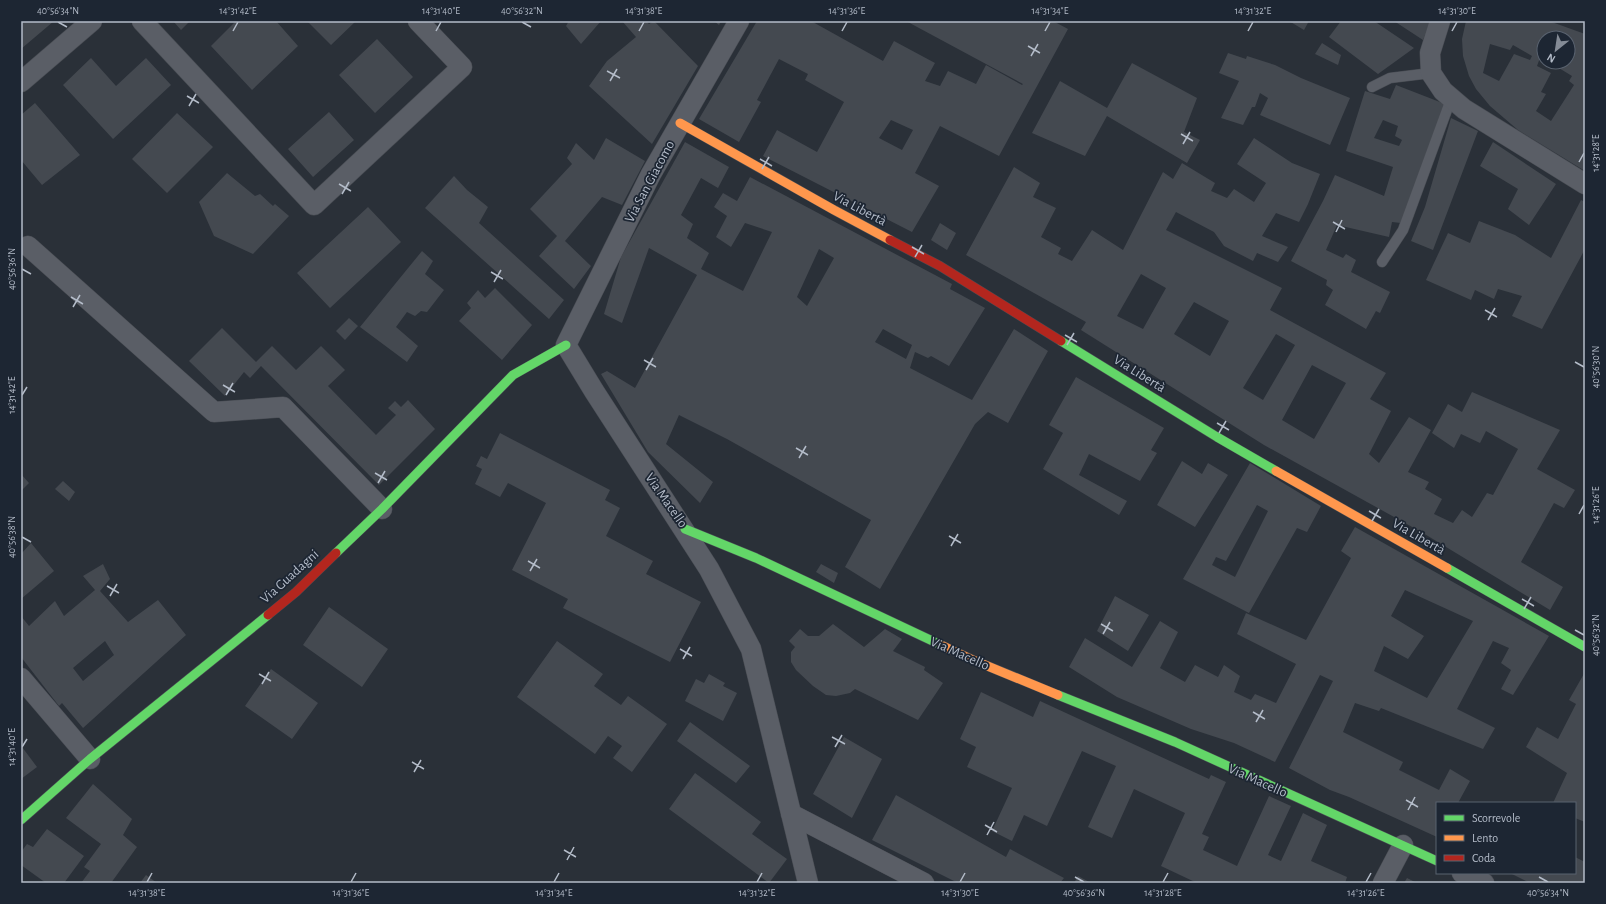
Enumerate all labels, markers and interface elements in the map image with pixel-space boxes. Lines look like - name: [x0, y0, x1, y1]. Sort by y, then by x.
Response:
- text: 40°56'34"N: [37, 6, 79, 16]
- text: 14°31'42"E: [219, 6, 257, 16]
- text: 14°31'40"E: [422, 6, 460, 16]
- text: 40°56'32"N: [501, 6, 543, 16]
- text: 14°31'38"E: [626, 6, 663, 16]
- text: 14°31'36"E: [829, 6, 866, 16]
- text: 14°31'34"E: [1032, 6, 1069, 16]
- text: 14°31'32"E: [1235, 6, 1272, 16]
- text: 14°31'30"E: [1438, 6, 1476, 16]
- north arrow: [1536, 30, 1576, 70]
- text: N: [1545, 52, 1557, 65]
- text: 14°31'28"E: [1591, 134, 1601, 172]
- street label: Via San Giacomo: [622, 138, 677, 225]
- street label: Via Libertà: [830, 189, 889, 229]
- text: 40°56'36"N: [7, 248, 17, 290]
- text: 40°56'30"N: [1591, 346, 1601, 388]
- street label: Via Libertà: [1111, 352, 1168, 396]
- text: 14°31'42"E: [7, 376, 17, 414]
- street label: Via Macello: [642, 471, 690, 531]
- text: 14°31'26"E: [1591, 486, 1601, 524]
- text: 40°56'38"N: [7, 516, 17, 558]
- street label: Via Libertà: [1390, 516, 1448, 558]
- street label: Via Guadagni: [258, 547, 321, 606]
- text: 40°56'32"N: [1591, 614, 1601, 656]
- street label: Via Macello: [928, 635, 991, 673]
- text: 14°31'40"E: [7, 728, 17, 766]
- street label: Via Macello: [1226, 762, 1289, 800]
- legend: [1436, 802, 1576, 874]
- text: Scorrevole: [1472, 812, 1520, 824]
- text: Lento: [1472, 832, 1498, 844]
- text: Coda: [1472, 852, 1496, 864]
- text: 14°31'38"E: [129, 888, 166, 898]
- text: 14°31'36"E: [333, 888, 370, 898]
- text: 14°31'34"E: [536, 888, 573, 898]
- text: 14°31'32"E: [739, 888, 776, 898]
- text: 14°31'30"E: [941, 888, 979, 898]
- text: 40°56'36"N: [1063, 888, 1105, 898]
- text: 14°31'28"E: [1144, 888, 1182, 898]
- text: 14°31'26"E: [1347, 888, 1385, 898]
- text: 40°56'34"N: [1527, 888, 1569, 898]

